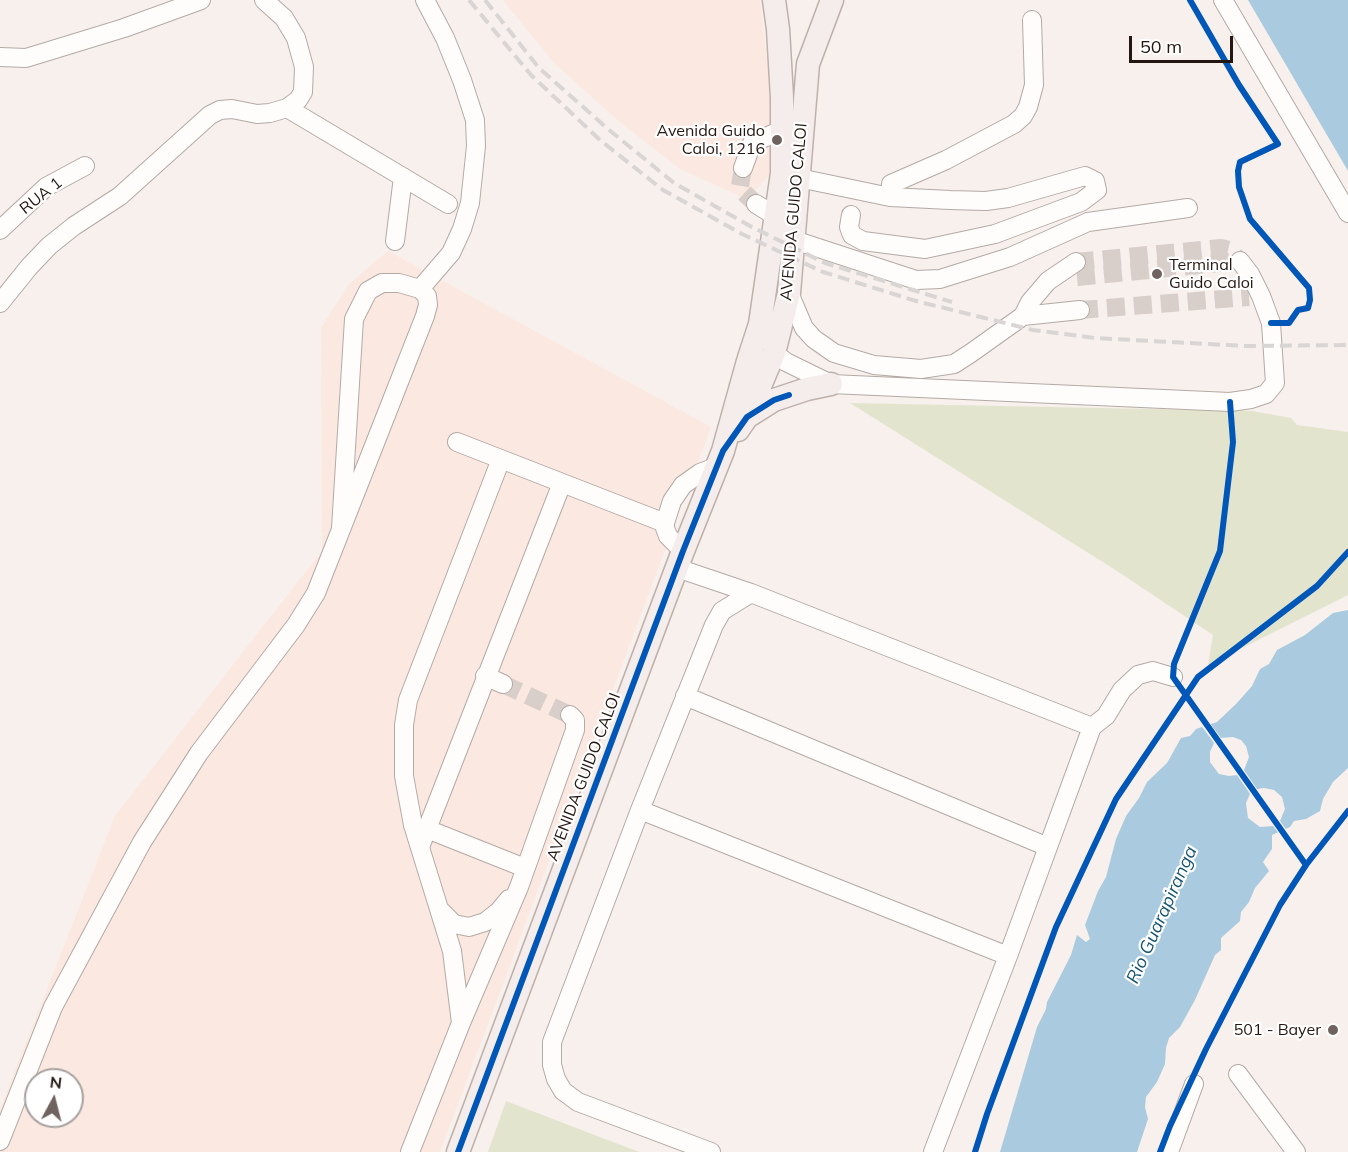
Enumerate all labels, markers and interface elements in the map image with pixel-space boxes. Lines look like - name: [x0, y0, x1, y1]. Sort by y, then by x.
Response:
- scale bar: [1132, 24, 1236, 62]
- text: 50 m: [1140, 35, 1182, 58]
- place label: Avenida Guido Caloi, 1216: [657, 121, 765, 159]
- street label: AVENIDA GUIDO CALOI: [777, 122, 811, 302]
- marker: Avenida Guido Caloi, 1216: [770, 133, 784, 147]
- street label: RUA 1: [16, 174, 66, 218]
- place label: Terminal Guido Caloi: [1169, 255, 1254, 293]
- marker: Terminal Guido Caloi: [1150, 267, 1164, 281]
- street label: AVENIDA GUIDO CALOI: [543, 690, 625, 864]
- water label: Rio Guarapiranga: [1122, 843, 1202, 987]
- place label: 501 - Bayer: [1234, 1020, 1321, 1040]
- marker: 501 - Bayer: [1326, 1023, 1340, 1037]
- north arrow: [24, 1068, 84, 1128]
- text: N: [49, 1071, 63, 1093]

